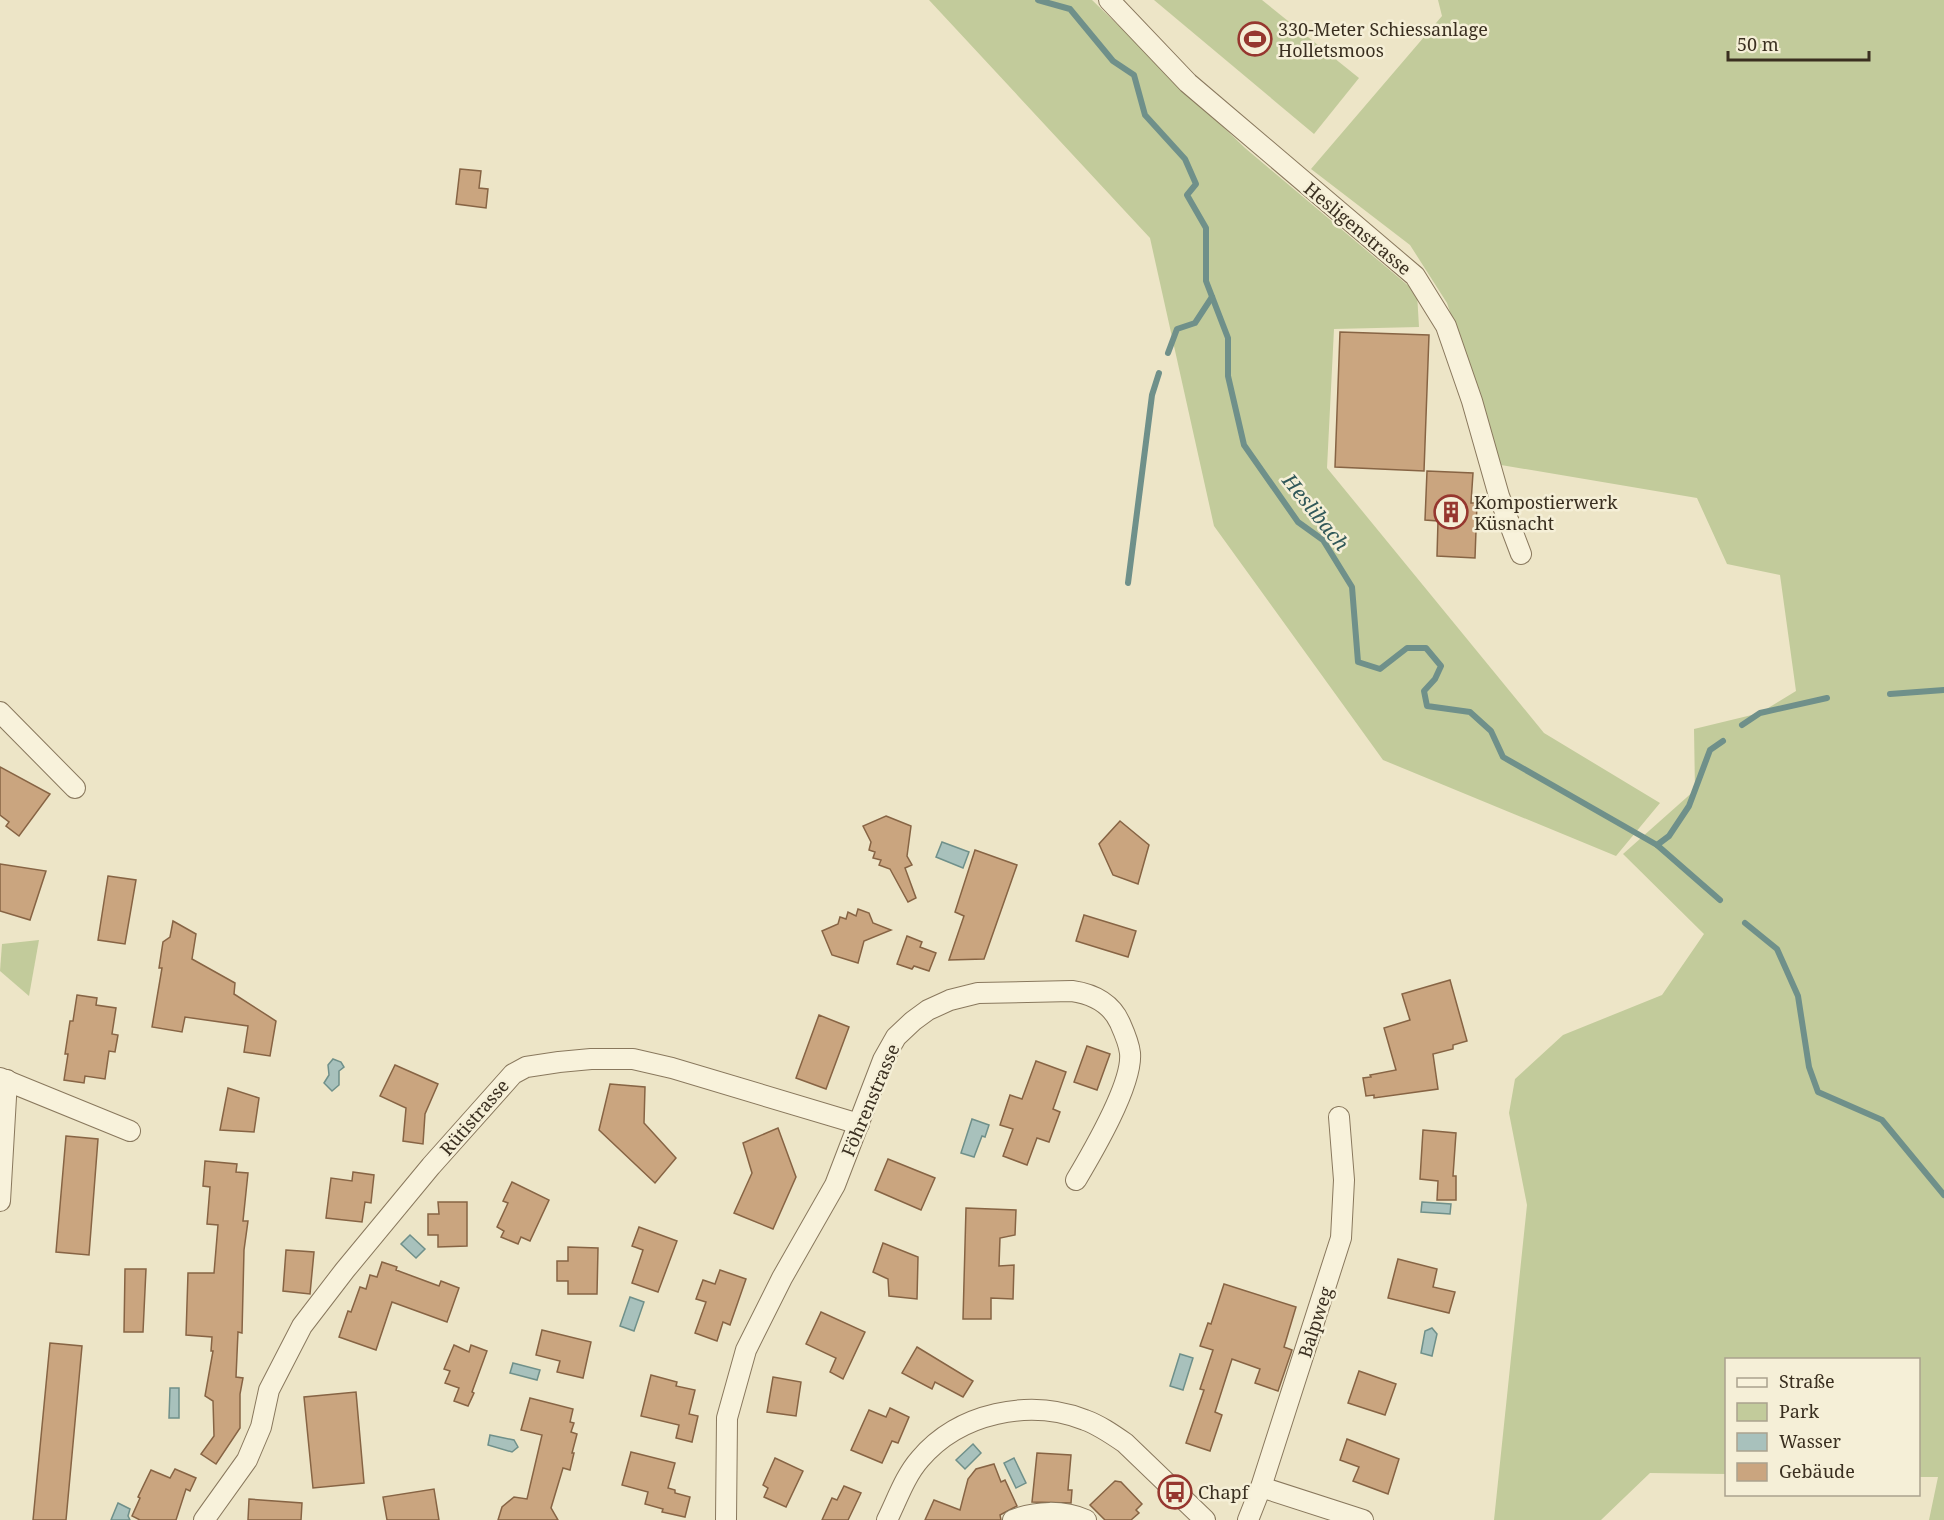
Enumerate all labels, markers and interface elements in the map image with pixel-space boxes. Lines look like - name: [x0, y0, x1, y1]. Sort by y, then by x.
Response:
- place label: 330-Meter Schiessanlage Holletsmoos: [1278, 17, 1488, 62]
- sports icon: 330-Meter Schiessanlage Holletsmoos: [1237, 21, 1273, 57]
- scale bar: [1728, 24, 1869, 62]
- text: 50 m: [1737, 32, 1779, 56]
- street label: Hesligenstrasse: [1299, 176, 1417, 280]
- water label: Heslibach: [1276, 467, 1355, 556]
- place label: Kompostierwerk Küsnacht: [1474, 490, 1618, 535]
- building icon: Kompostierwerk Küsnacht: [1433, 494, 1469, 530]
- street label: Föhrenstrasse: [836, 1040, 904, 1160]
- street label: Rütistrasse: [434, 1074, 514, 1160]
- street label: Balpweg: [1292, 1283, 1338, 1361]
- legend: [1725, 1358, 1920, 1496]
- text: Straße: [1779, 1369, 1835, 1393]
- text: Park: [1779, 1399, 1819, 1423]
- text: Wasser: [1779, 1429, 1842, 1453]
- text: Gebäude: [1779, 1459, 1855, 1483]
- bus stop icon: Chapf: [1157, 1474, 1193, 1510]
- place label: Chapf: [1198, 1480, 1250, 1504]

